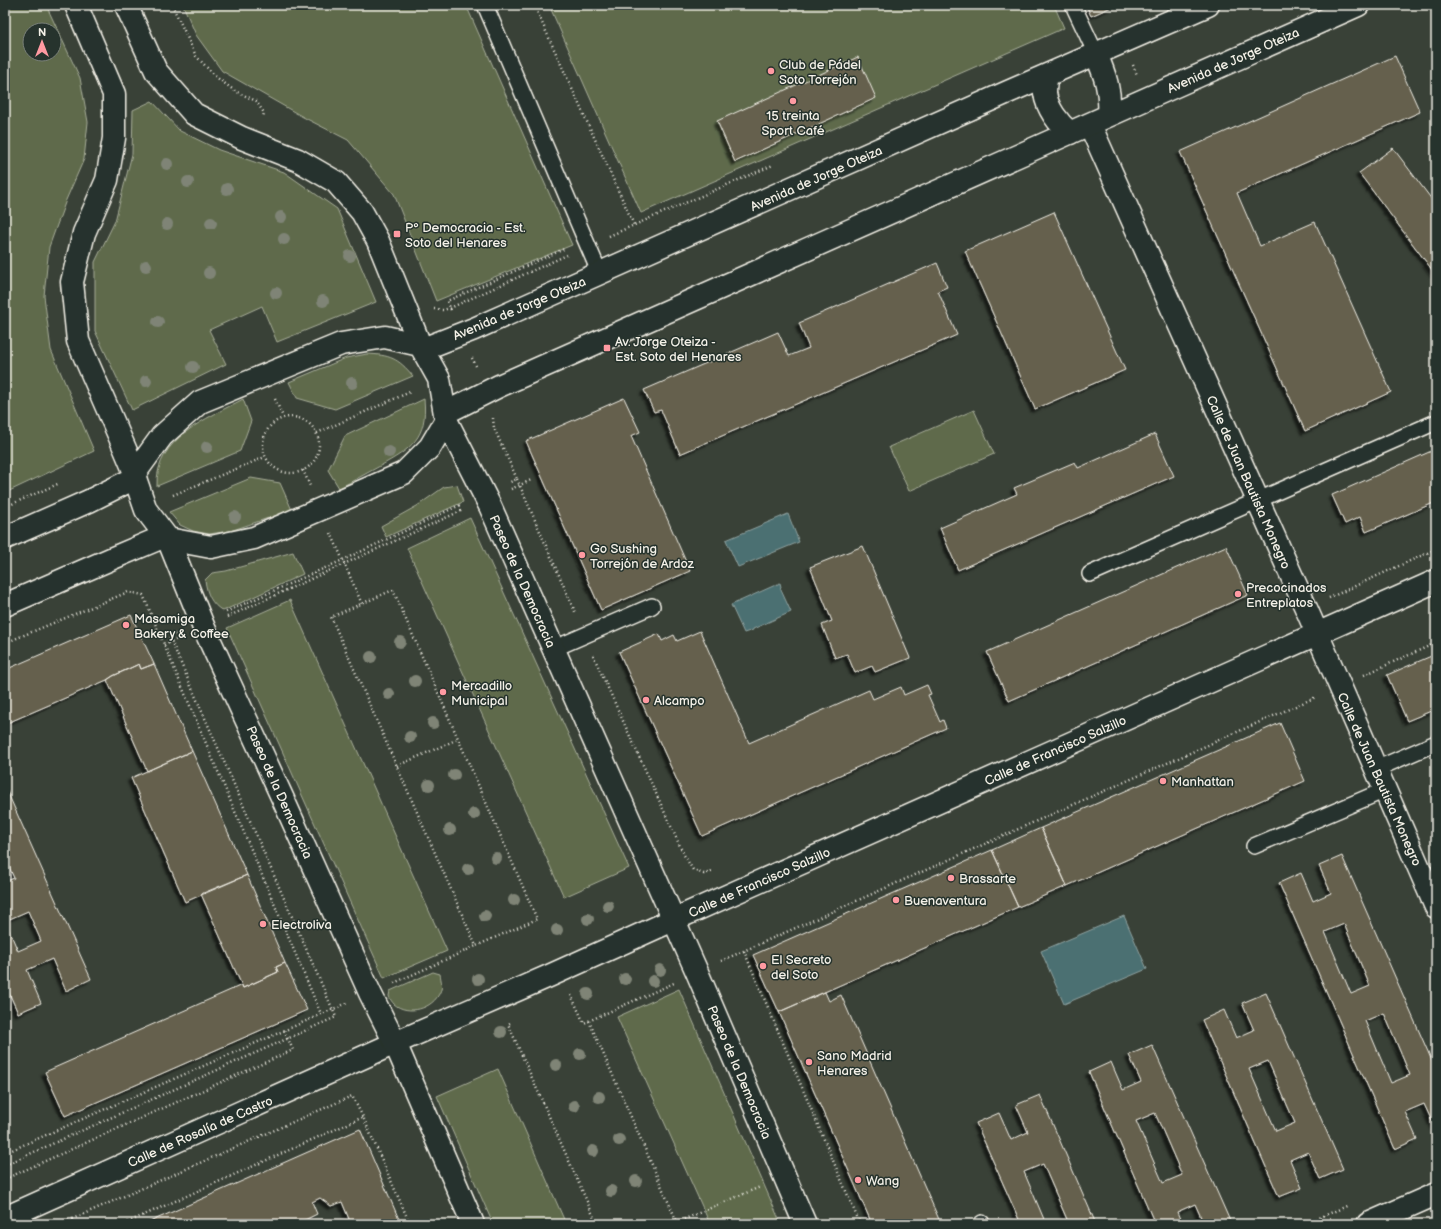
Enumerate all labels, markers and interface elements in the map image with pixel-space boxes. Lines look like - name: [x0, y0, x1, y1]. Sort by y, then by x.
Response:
- north arrow: [22, 22, 62, 62]
- street label: Avenida de Jorge Oteiza: [1165, 25, 1302, 97]
- text: N: [38, 26, 46, 39]
- place label: Club de Pádel Soto Torrejón: [779, 57, 861, 88]
- marker: Club de Pádel Soto Torrejón: [766, 66, 776, 76]
- marker: 15 treinta Sport Café: [788, 96, 798, 106]
- place label: 15 treinta Sport Café: [761, 108, 825, 139]
- street label: Avenida de Jorge Oteiza: [748, 143, 885, 215]
- place label: Pº Democracia - Est. Soto del Henares: [405, 220, 526, 251]
- marker: Pº Democracia - Est. Soto del Henares: [392, 229, 402, 239]
- street label: Avenida de Jorge Oteiza: [451, 274, 588, 344]
- place label: Av. Jorge Oteiza - Est. Soto del Henares: [615, 334, 742, 365]
- marker: Av. Jorge Oteiza - Est. Soto del Henares: [602, 343, 612, 353]
- street label: Calle de Juan Bautista Monegro: [1203, 393, 1294, 572]
- street label: Paseo de la Democracia: [486, 513, 559, 650]
- place label: Go Sushing Torrejón de Ardoz: [590, 541, 695, 572]
- marker: Go Sushing Torrejón de Ardoz: [577, 550, 587, 560]
- place label: Precocinados Entreplatos: [1246, 580, 1327, 611]
- marker: Precocinados Entreplatos: [1233, 589, 1243, 599]
- place label: Masamiga Bakery & Coffee: [134, 611, 229, 642]
- marker: Masamiga Bakery & Coffee: [121, 620, 131, 630]
- place label: Mercadillo Municipal: [451, 678, 512, 709]
- marker: Mercadillo Municipal: [438, 687, 448, 697]
- street label: Calle de Juan Bautista Monegro: [1334, 690, 1425, 869]
- place label: Alcampo: [654, 693, 705, 709]
- marker: Alcampo: [641, 695, 651, 705]
- street label: Calle de Francisco Salzillo: [982, 712, 1129, 789]
- street label: Paseo de la Democracia: [243, 724, 316, 861]
- place label: Manhattan: [1171, 774, 1234, 790]
- marker: Manhattan: [1158, 776, 1168, 786]
- street label: Calle de Francisco Salzillo: [686, 844, 833, 921]
- place label: Brassarte: [959, 871, 1016, 887]
- marker: Brassarte: [946, 873, 956, 883]
- place label: Buenaventura: [904, 893, 987, 909]
- marker: Buenaventura: [891, 895, 901, 905]
- place label: Electroliva: [271, 917, 332, 933]
- marker: Electroliva: [258, 919, 268, 929]
- place label: El Secreto del Soto: [771, 952, 831, 983]
- marker: El Secreto del Soto: [758, 961, 768, 971]
- street label: Paseo de la Democracia: [704, 1003, 774, 1142]
- place label: Sano Madrid Henares: [817, 1048, 892, 1079]
- marker: Sano Madrid Henares: [804, 1057, 814, 1067]
- street label: Calle de Rosalía de Castro: [125, 1093, 275, 1171]
- place label: Wang: [866, 1173, 899, 1189]
- marker: Wang: [853, 1175, 863, 1185]

